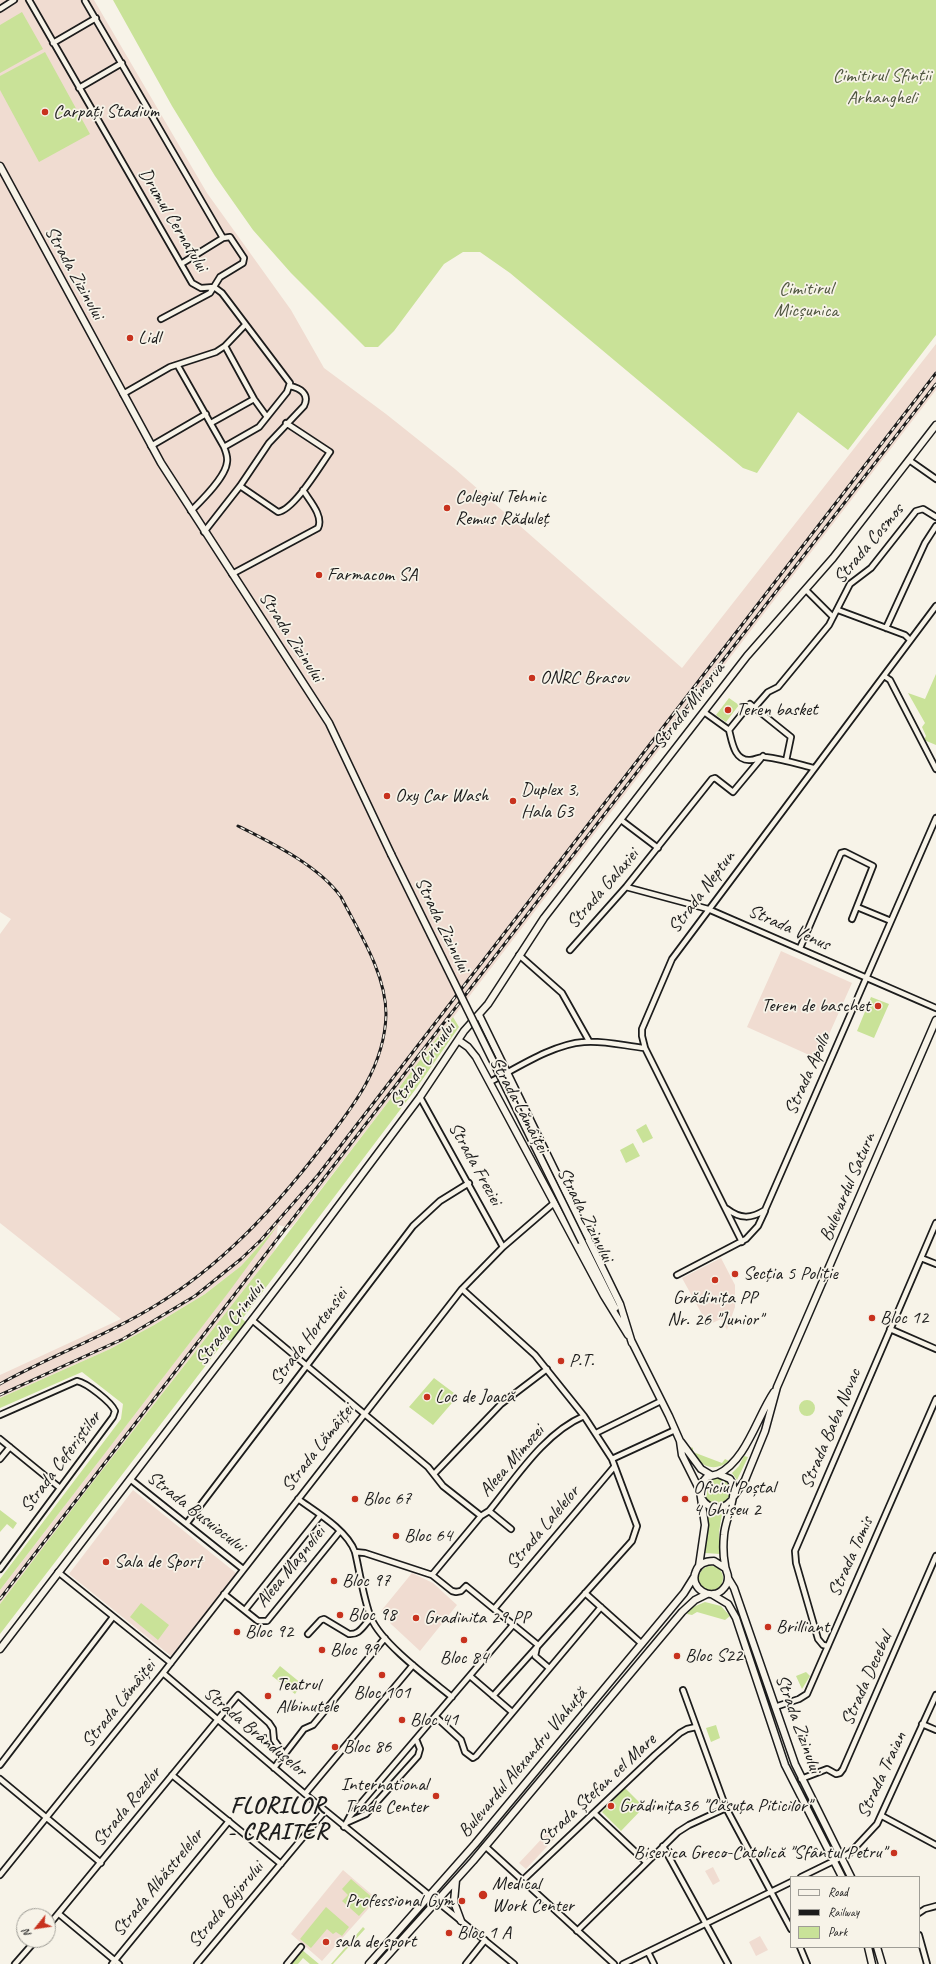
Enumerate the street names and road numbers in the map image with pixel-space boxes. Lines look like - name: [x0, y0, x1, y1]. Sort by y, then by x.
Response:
- street label: Drumul Cernatului: [133, 164, 213, 276]
- street label: Strada Zizinului: [39, 222, 109, 324]
- street label: Strada Cosmos: [829, 499, 909, 589]
- street label: Strada Zizinului: [253, 588, 329, 686]
- street label: Strada Minerva: [648, 658, 730, 754]
- street label: Strada Galaxiei: [562, 844, 644, 934]
- street label: Strada Neptun: [664, 846, 740, 938]
- street label: Strada Zizinului: [409, 874, 475, 976]
- street label: Strada Venus: [744, 900, 834, 956]
- street label: Strada Crinului: [385, 1018, 461, 1112]
- street label: Strada Apollo: [780, 1029, 836, 1119]
- street label: Strada Lămâiței: [484, 1053, 554, 1157]
- street label: Strada Freziei: [443, 1118, 507, 1210]
- street label: Bulevardul Saturn: [815, 1129, 881, 1245]
- street label: Strada Zizinului: [551, 1164, 619, 1266]
- street label: Strada Crinului: [190, 1278, 270, 1370]
- street label: Strada Hortensiei: [265, 1284, 353, 1390]
- street label: Strada Baba Novac: [795, 1366, 867, 1492]
- street label: Strada Lămâiței: [276, 1399, 360, 1497]
- street label: Strada Ceferiștilor: [15, 1407, 107, 1517]
- street label: Aleea Mimozei: [475, 1420, 549, 1502]
- street label: Strada Busuiocului: [142, 1466, 250, 1558]
- street label: Strada Lalelelor: [501, 1481, 585, 1575]
- street label: Strada Tomis: [823, 1513, 879, 1601]
- street label: Aleea Magnoliei: [251, 1522, 331, 1612]
- street label: Strada Decebal: [836, 1629, 898, 1729]
- street label: Strada Lămâiței: [77, 1656, 161, 1752]
- street label: Strada Zizinului: [770, 1672, 826, 1776]
- street label: Strada Brândușelor: [198, 1682, 312, 1782]
- street label: Bulevardul Alexandru Vlahuță: [454, 1684, 592, 1842]
- street label: Strada Traian: [852, 1728, 912, 1822]
- street label: Strada Ștefan cel Mare: [533, 1729, 661, 1851]
- street label: Strada Rozelor: [88, 1762, 166, 1852]
- street label: Strada Albăstrelelor: [108, 1824, 208, 1942]
- street label: Strada Bujorului: [183, 1857, 269, 1953]

